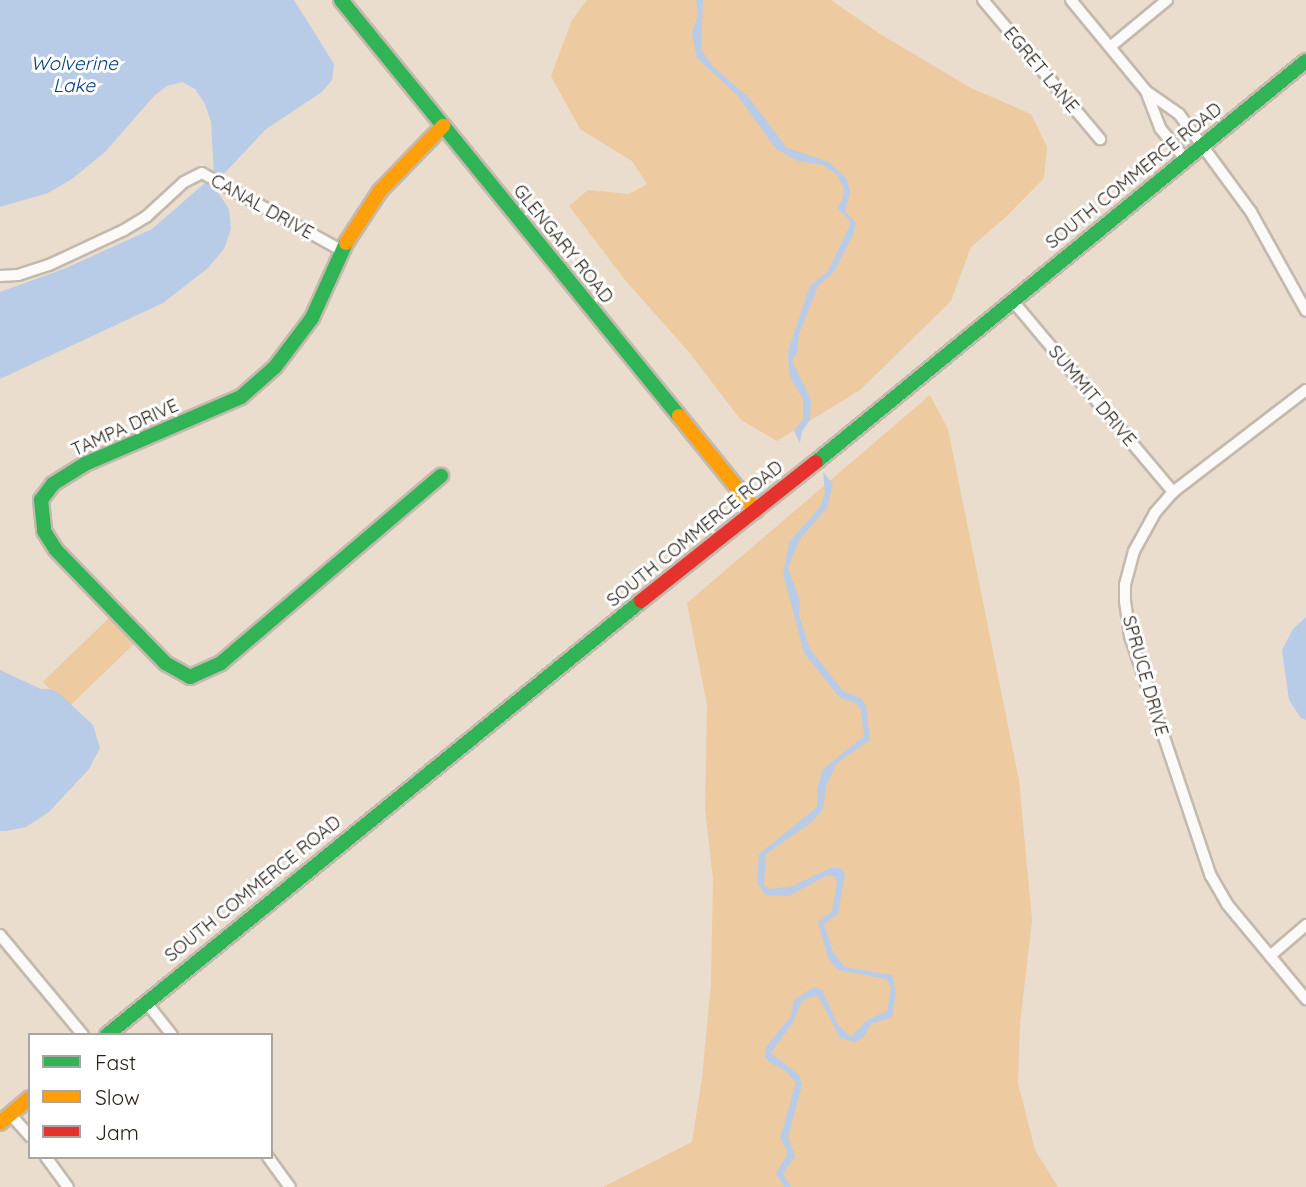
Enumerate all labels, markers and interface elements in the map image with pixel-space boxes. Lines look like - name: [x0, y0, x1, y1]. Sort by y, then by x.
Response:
- street label: EGRET LANE: [999, 23, 1083, 117]
- water label: Wolverine Lake: [30, 53, 118, 97]
- street label: SOUTH COMMERCE ROAD: [1042, 98, 1226, 254]
- street label: CANAL DRIVE: [207, 170, 317, 244]
- street label: GLENGARY ROAD: [509, 180, 617, 308]
- street label: SUMMIT DRIVE: [1044, 341, 1140, 451]
- street label: TAMPA DRIVE: [68, 395, 182, 461]
- street label: SOUTH COMMERCE ROAD: [603, 456, 787, 612]
- street label: SPRUCE DRIVE: [1117, 613, 1173, 739]
- street label: SOUTH COMMERCE ROAD: [161, 811, 345, 967]
- legend: [28, 1033, 273, 1159]
- text: Fast: [95, 1049, 136, 1075]
- text: Slow: [95, 1084, 140, 1110]
- text: Jam: [95, 1119, 139, 1145]

